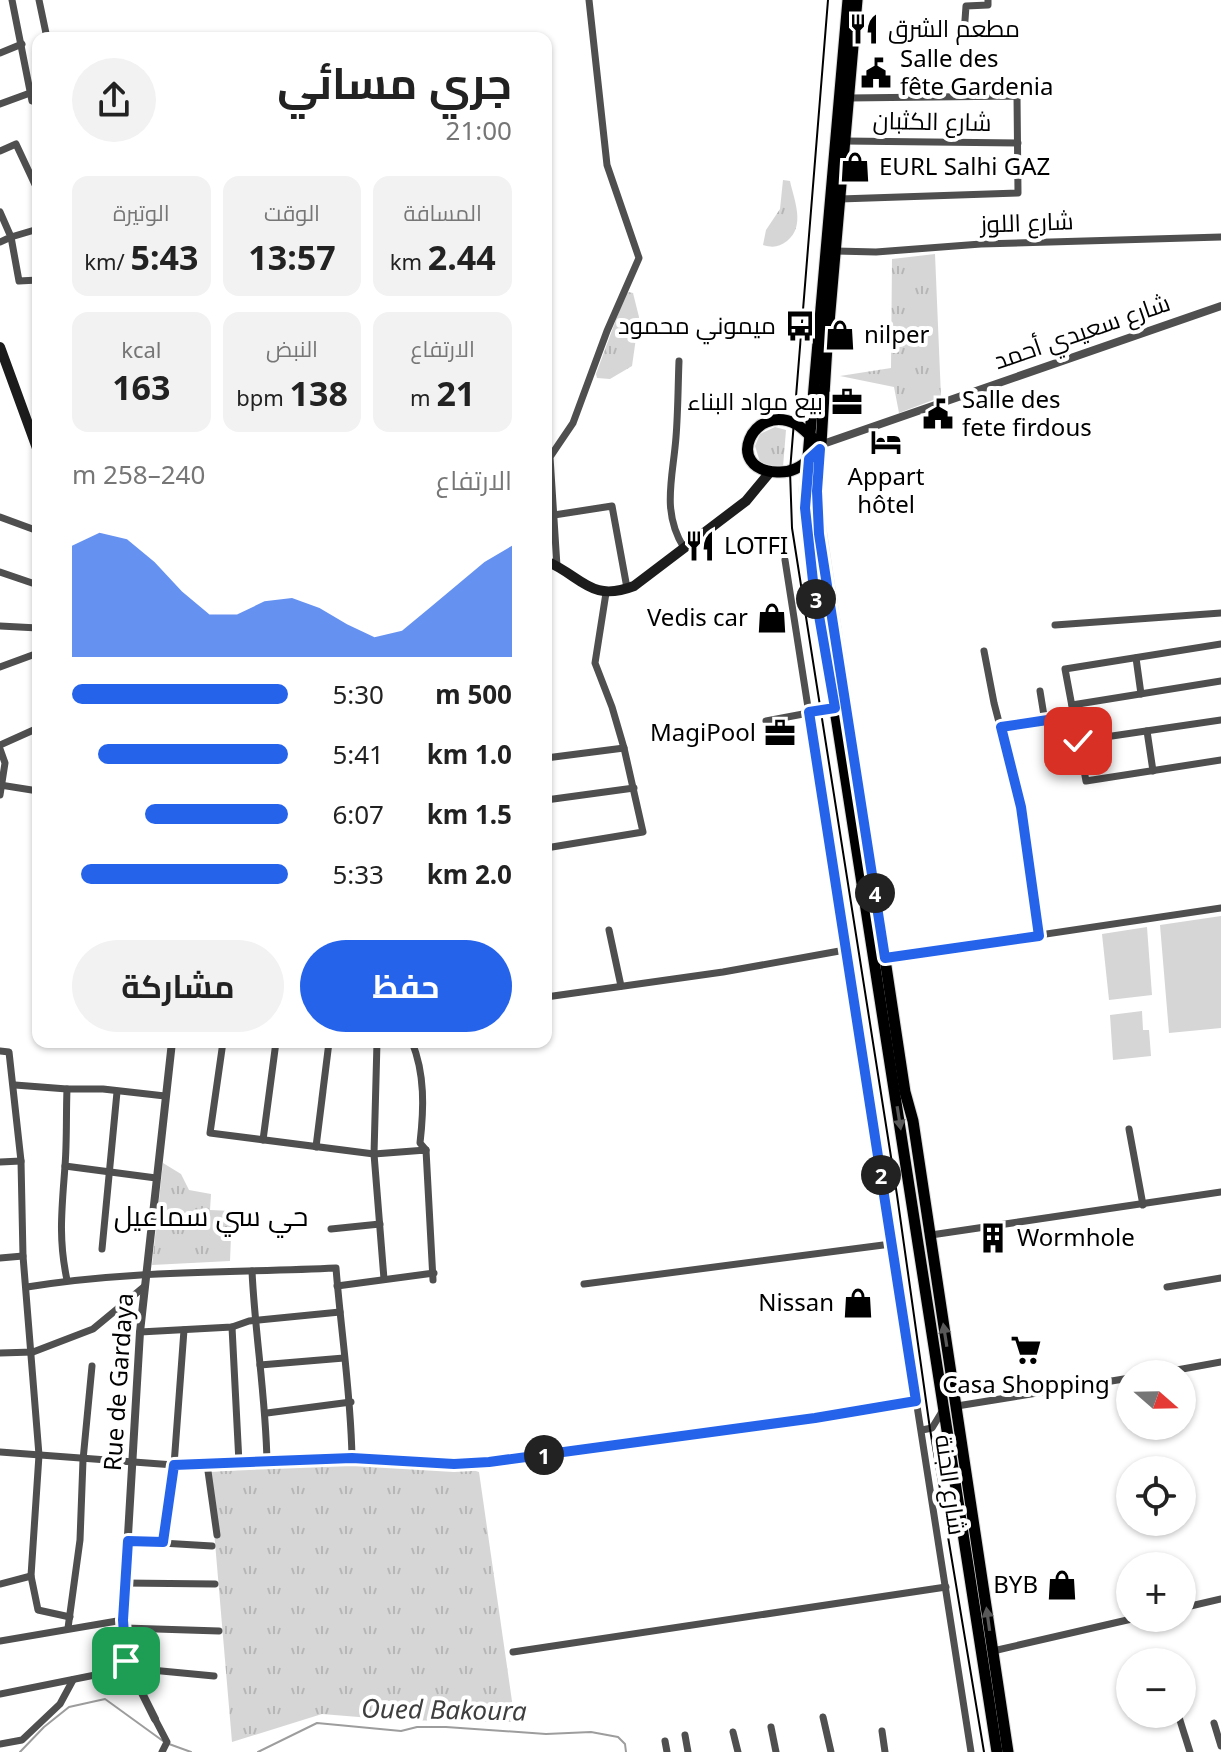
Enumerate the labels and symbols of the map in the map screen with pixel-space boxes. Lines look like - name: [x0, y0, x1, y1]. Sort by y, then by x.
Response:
- place label: مطعم الشرق: [888, 11, 1020, 45]
- restaurant icon: مطعم الشرق: [847, 12, 881, 46]
- place label: Salle des fête Gardenia: [900, 41, 1053, 102]
- public building icon: Salle des fête Gardenia: [859, 56, 893, 90]
- street label: شارع الكثبان: [872, 103, 992, 139]
- place label: EURL Salhi GAZ: [879, 149, 1050, 182]
- shop icon: EURL Salhi GAZ: [838, 150, 872, 184]
- street label: شارع اللوز: [978, 203, 1074, 241]
- street label: شارع سعيدي أحمد: [989, 285, 1175, 379]
- place label: ميموني محمود: [618, 308, 776, 345]
- bus stop icon: ميموني محمود: [783, 309, 817, 343]
- place label: nilper: [864, 317, 930, 350]
- shop icon: nilper: [823, 318, 857, 352]
- place label: Salle des fete firdous: [962, 382, 1092, 443]
- place label: بيع مواد البناء: [687, 384, 823, 418]
- office icon: بيع مواد البناء: [830, 385, 864, 419]
- public building icon: Salle des fete firdous: [921, 397, 955, 431]
- hotel icon: Appart hôtel: [869, 425, 903, 459]
- place label: Appart hôtel: [848, 459, 925, 520]
- place label: LOTFI: [724, 528, 788, 561]
- restaurant icon: LOTFI: [683, 529, 717, 563]
- pin: 3: [796, 579, 836, 619]
- place label: Vedis car: [647, 600, 748, 633]
- shop icon: Vedis car: [755, 601, 789, 635]
- pin: [1044, 707, 1112, 775]
- place label: MagiPool: [650, 715, 756, 748]
- office icon: MagiPool: [763, 716, 797, 750]
- pin: 4: [855, 873, 895, 913]
- one-way arrow: [893, 1106, 906, 1131]
- pin: 2: [861, 1155, 901, 1195]
- district label: حي سي سماعيل: [114, 1196, 308, 1238]
- place label: Wormhole: [1017, 1220, 1135, 1253]
- building icon: Wormhole: [976, 1221, 1010, 1255]
- place label: Nissan: [758, 1285, 834, 1318]
- shop icon: Nissan: [841, 1286, 875, 1320]
- street label: Rue de Gardaya: [95, 1292, 140, 1472]
- one-way arrow: [938, 1322, 951, 1347]
- supermarket icon: Casa Shopping: [1009, 1333, 1043, 1367]
- north arrow: [1116, 1360, 1196, 1440]
- place label: Casa Shopping: [942, 1367, 1110, 1400]
- street label: شارع الجنة: [927, 1432, 975, 1537]
- pin: 1: [524, 1435, 564, 1475]
- place label: BYB: [993, 1567, 1038, 1600]
- shop icon: BYB: [1045, 1568, 1079, 1602]
- one-way arrow: [981, 1607, 994, 1632]
- pin: [92, 1627, 160, 1695]
- water label: Oued Bakoura: [361, 1690, 527, 1728]

